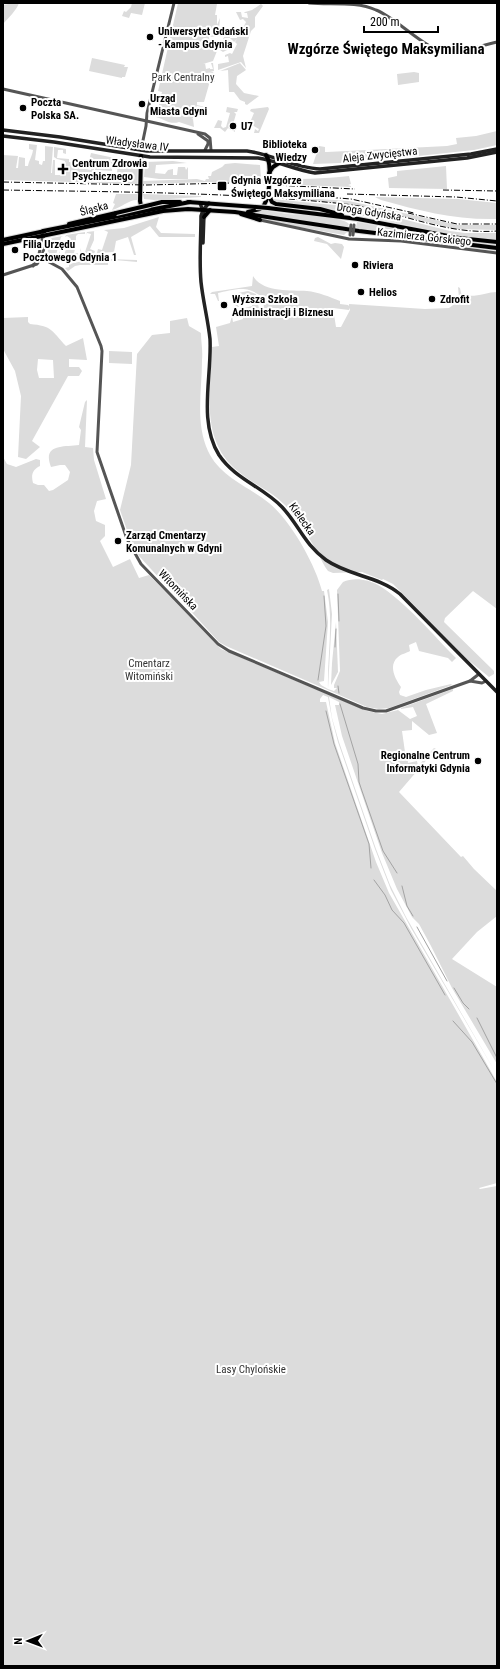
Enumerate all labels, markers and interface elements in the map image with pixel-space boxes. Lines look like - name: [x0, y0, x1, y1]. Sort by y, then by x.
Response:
- scale bar: [364, 8, 438, 34]
- text: 200 m: [370, 15, 400, 29]
- place label: Uniwersytet Gdański - Kampus Gdynia: [158, 25, 249, 51]
- marker: Uniwersytet Gdański - Kampus Gdynia: [145, 32, 155, 42]
- district label: Wzgórze Świętego Maksymiliana: [287, 40, 485, 58]
- park label: Park Centralny: [152, 71, 215, 84]
- place label: Urząd Miasta Gdyni: [150, 92, 208, 118]
- place label: Poczta Polska SA.: [31, 96, 79, 122]
- marker: Urząd Miasta Gdyni: [137, 99, 147, 109]
- marker: Poczta Polska SA.: [18, 103, 28, 113]
- place label: U7: [241, 120, 253, 133]
- marker: U7: [228, 121, 238, 131]
- street label: Władysława IV: [105, 134, 169, 154]
- place label: Biblioteka Wiedzy: [263, 138, 307, 164]
- marker: Biblioteka Wiedzy: [310, 145, 320, 155]
- street label: Aleja Zwycięstwa: [342, 145, 418, 165]
- place label: Centrum Zdrowia Psychicznego: [72, 157, 147, 183]
- marker: Centrum Zdrowia Psychicznego: [57, 163, 69, 175]
- place label: Gdynia Wzgórze Świętego Maksymiliana: [231, 174, 335, 200]
- marker: Gdynia Wzgórze Świętego Maksymiliana: [216, 180, 228, 192]
- street label: Śląska: [78, 199, 110, 219]
- street label: Droga Gdyńska: [336, 200, 402, 224]
- street label: Kazimierza Górskiego: [376, 226, 472, 248]
- place label: Filia Urzędu Pocztowego Gdynia 1: [23, 238, 117, 264]
- marker: Filia Urzędu Pocztowego Gdynia 1: [10, 245, 20, 255]
- place label: Riviera: [363, 259, 394, 272]
- marker: Riviera: [350, 260, 360, 270]
- place label: Helios: [369, 286, 397, 299]
- marker: Helios: [356, 287, 366, 297]
- place label: Wyższa Szkoła Administracji i Biznesu: [232, 293, 334, 319]
- place label: Zdrofit: [440, 293, 470, 306]
- marker: Zdrofit: [427, 294, 437, 304]
- marker: Wyższa Szkoła Administracji i Biznesu: [219, 300, 229, 310]
- street label: Kielecka: [286, 500, 318, 538]
- place label: Zarząd Cmentarzy Komunalnych w Gdyni: [126, 529, 222, 555]
- marker: Zarząd Cmentarzy Komunalnych w Gdyni: [113, 536, 123, 546]
- street label: Witomińska: [156, 567, 200, 613]
- park label: Cmentarz Witomiński: [125, 657, 173, 683]
- place label: Regionalne Centrum Informatyki Gdynia: [381, 749, 470, 775]
- marker: Regionalne Centrum Informatyki Gdynia: [473, 756, 483, 766]
- park label: Lasy Chylońskie: [216, 1363, 286, 1376]
- north arrow: [8, 1621, 48, 1661]
- text: N: [12, 1637, 25, 1645]

